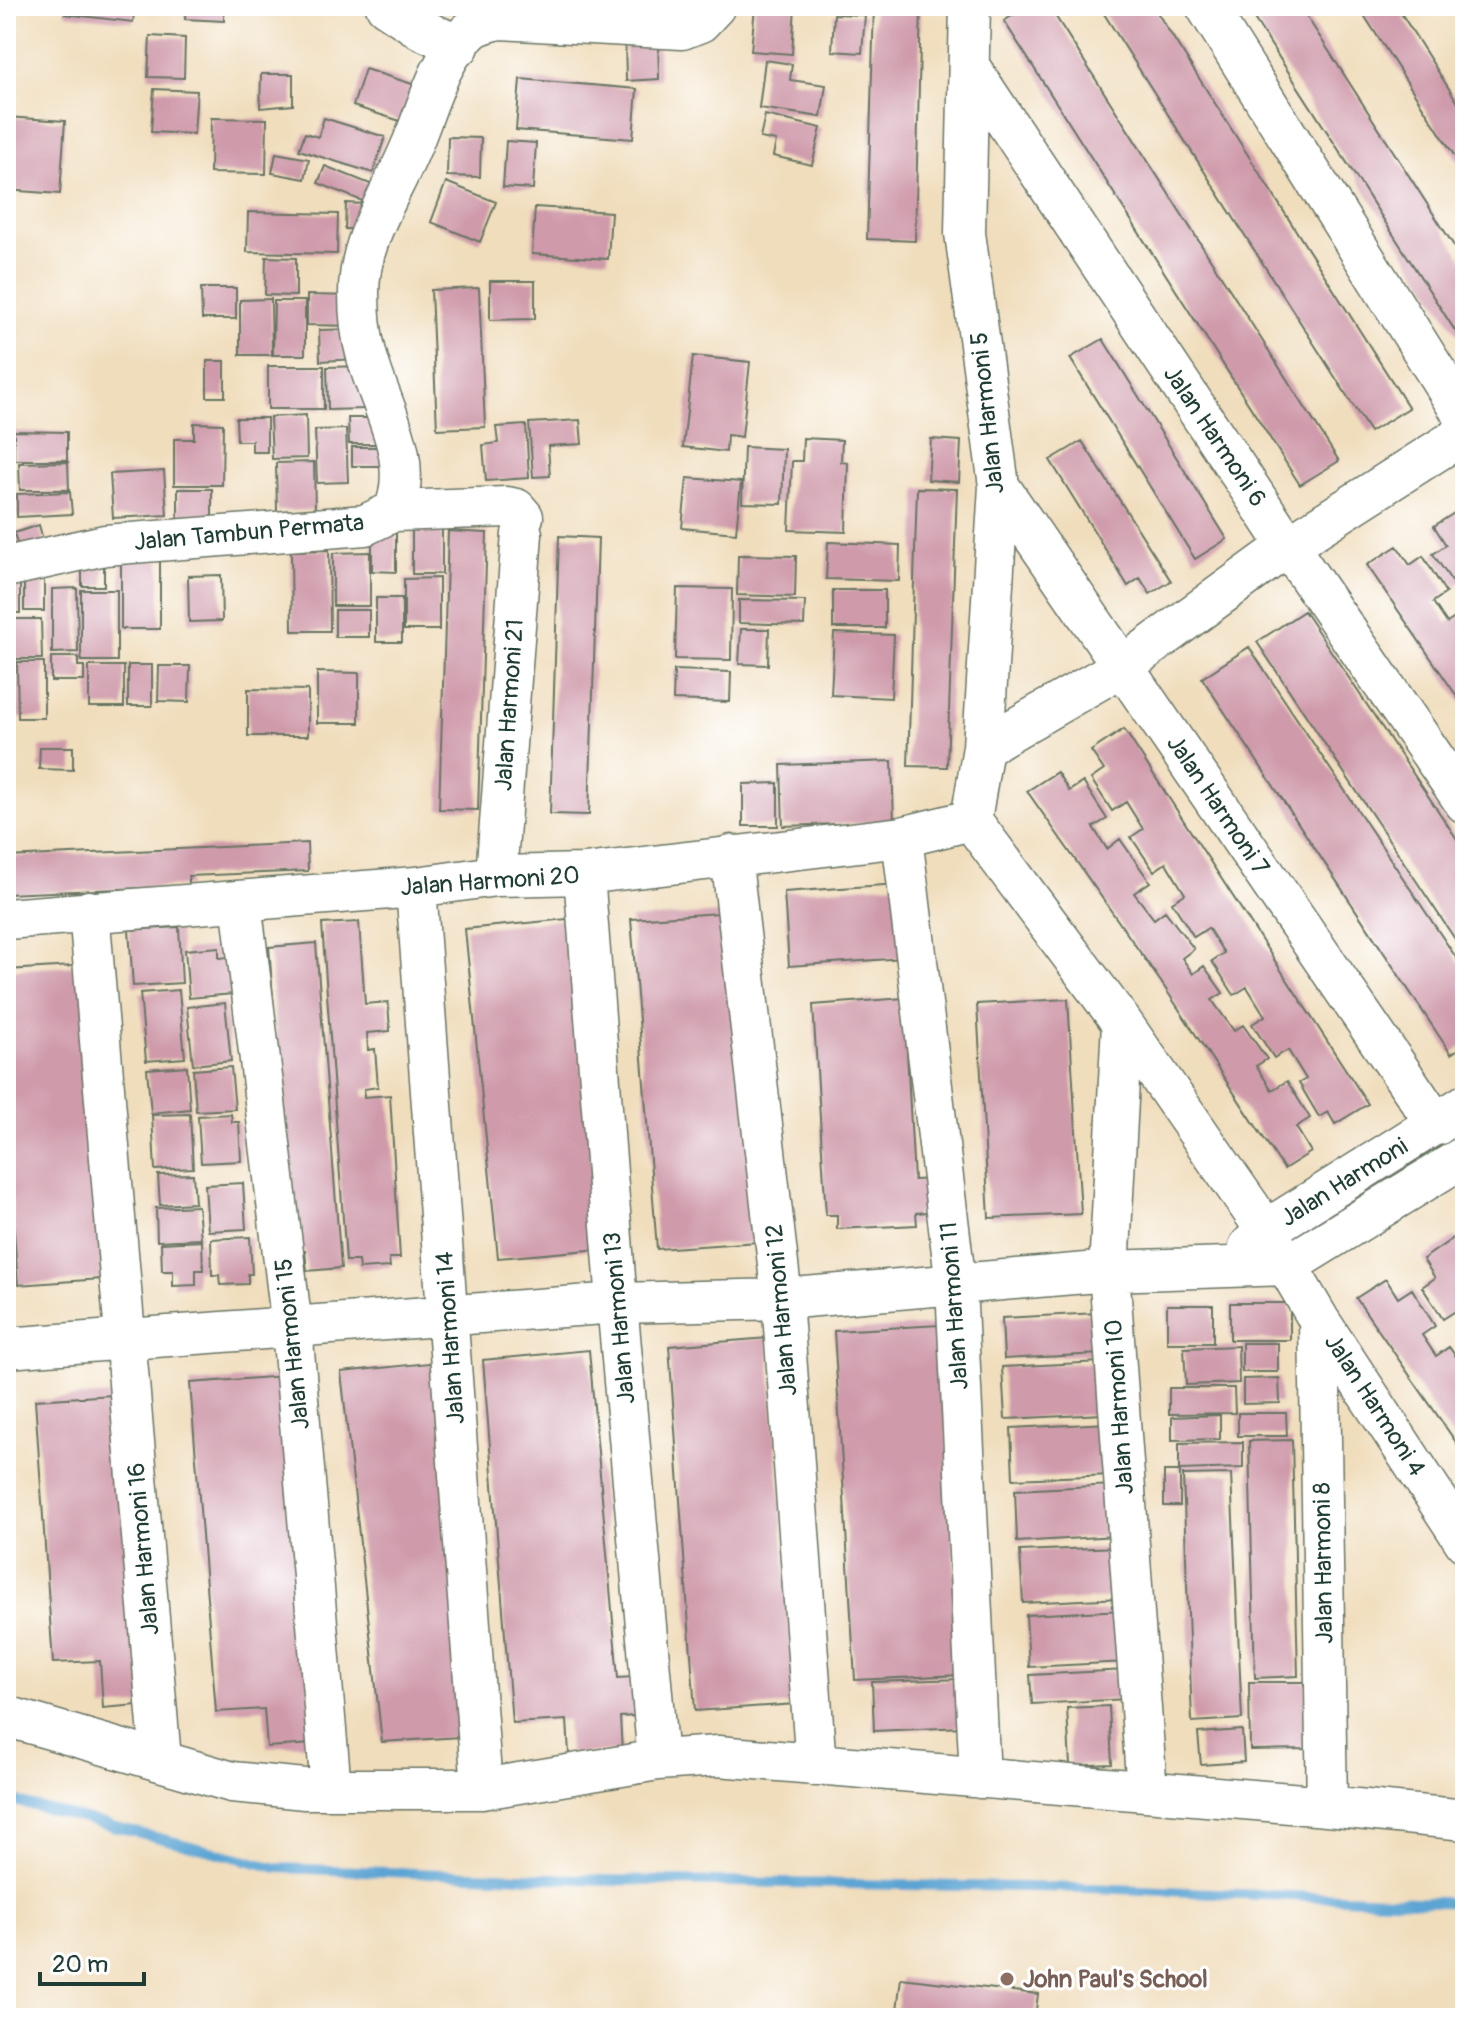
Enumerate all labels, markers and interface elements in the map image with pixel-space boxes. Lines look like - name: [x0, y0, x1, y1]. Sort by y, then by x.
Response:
- street label: Jalan Harmoni 5: [965, 331, 1010, 495]
- street label: Jalan Harmoni 6: [1157, 360, 1272, 512]
- street label: Jalan Tambun Permata: [133, 508, 365, 557]
- street label: Jalan Harmoni 21: [489, 618, 530, 792]
- street label: Jalan Harmoni 7: [1160, 730, 1275, 881]
- street label: Jalan Harmoni 20: [400, 861, 581, 902]
- street label: Jalan Harmoni: [1275, 1132, 1413, 1233]
- street label: Jalan Harmoni 11: [934, 1221, 975, 1391]
- street label: Jalan Harmoni 12: [760, 1223, 803, 1397]
- street label: Jalan Harmoni 13: [598, 1231, 641, 1405]
- street label: Jalan Harmoni 14: [430, 1251, 471, 1425]
- street label: Jalan Harmoni 15: [269, 1257, 316, 1431]
- street label: Jalan Harmoni 10: [1099, 1319, 1140, 1495]
- street label: Jalan Harmoni 4: [1318, 1329, 1431, 1482]
- street label: Jalan Harmoni 16: [122, 1462, 165, 1636]
- street label: Jalan Harmoni 8: [1308, 1482, 1339, 1644]
- scale bar: [40, 1936, 144, 1986]
- text: 20 m: [52, 1950, 108, 1979]
- place label: John Paul's School: [1023, 1965, 1208, 1994]
- marker: John Paul's School: [998, 1970, 1016, 1988]

